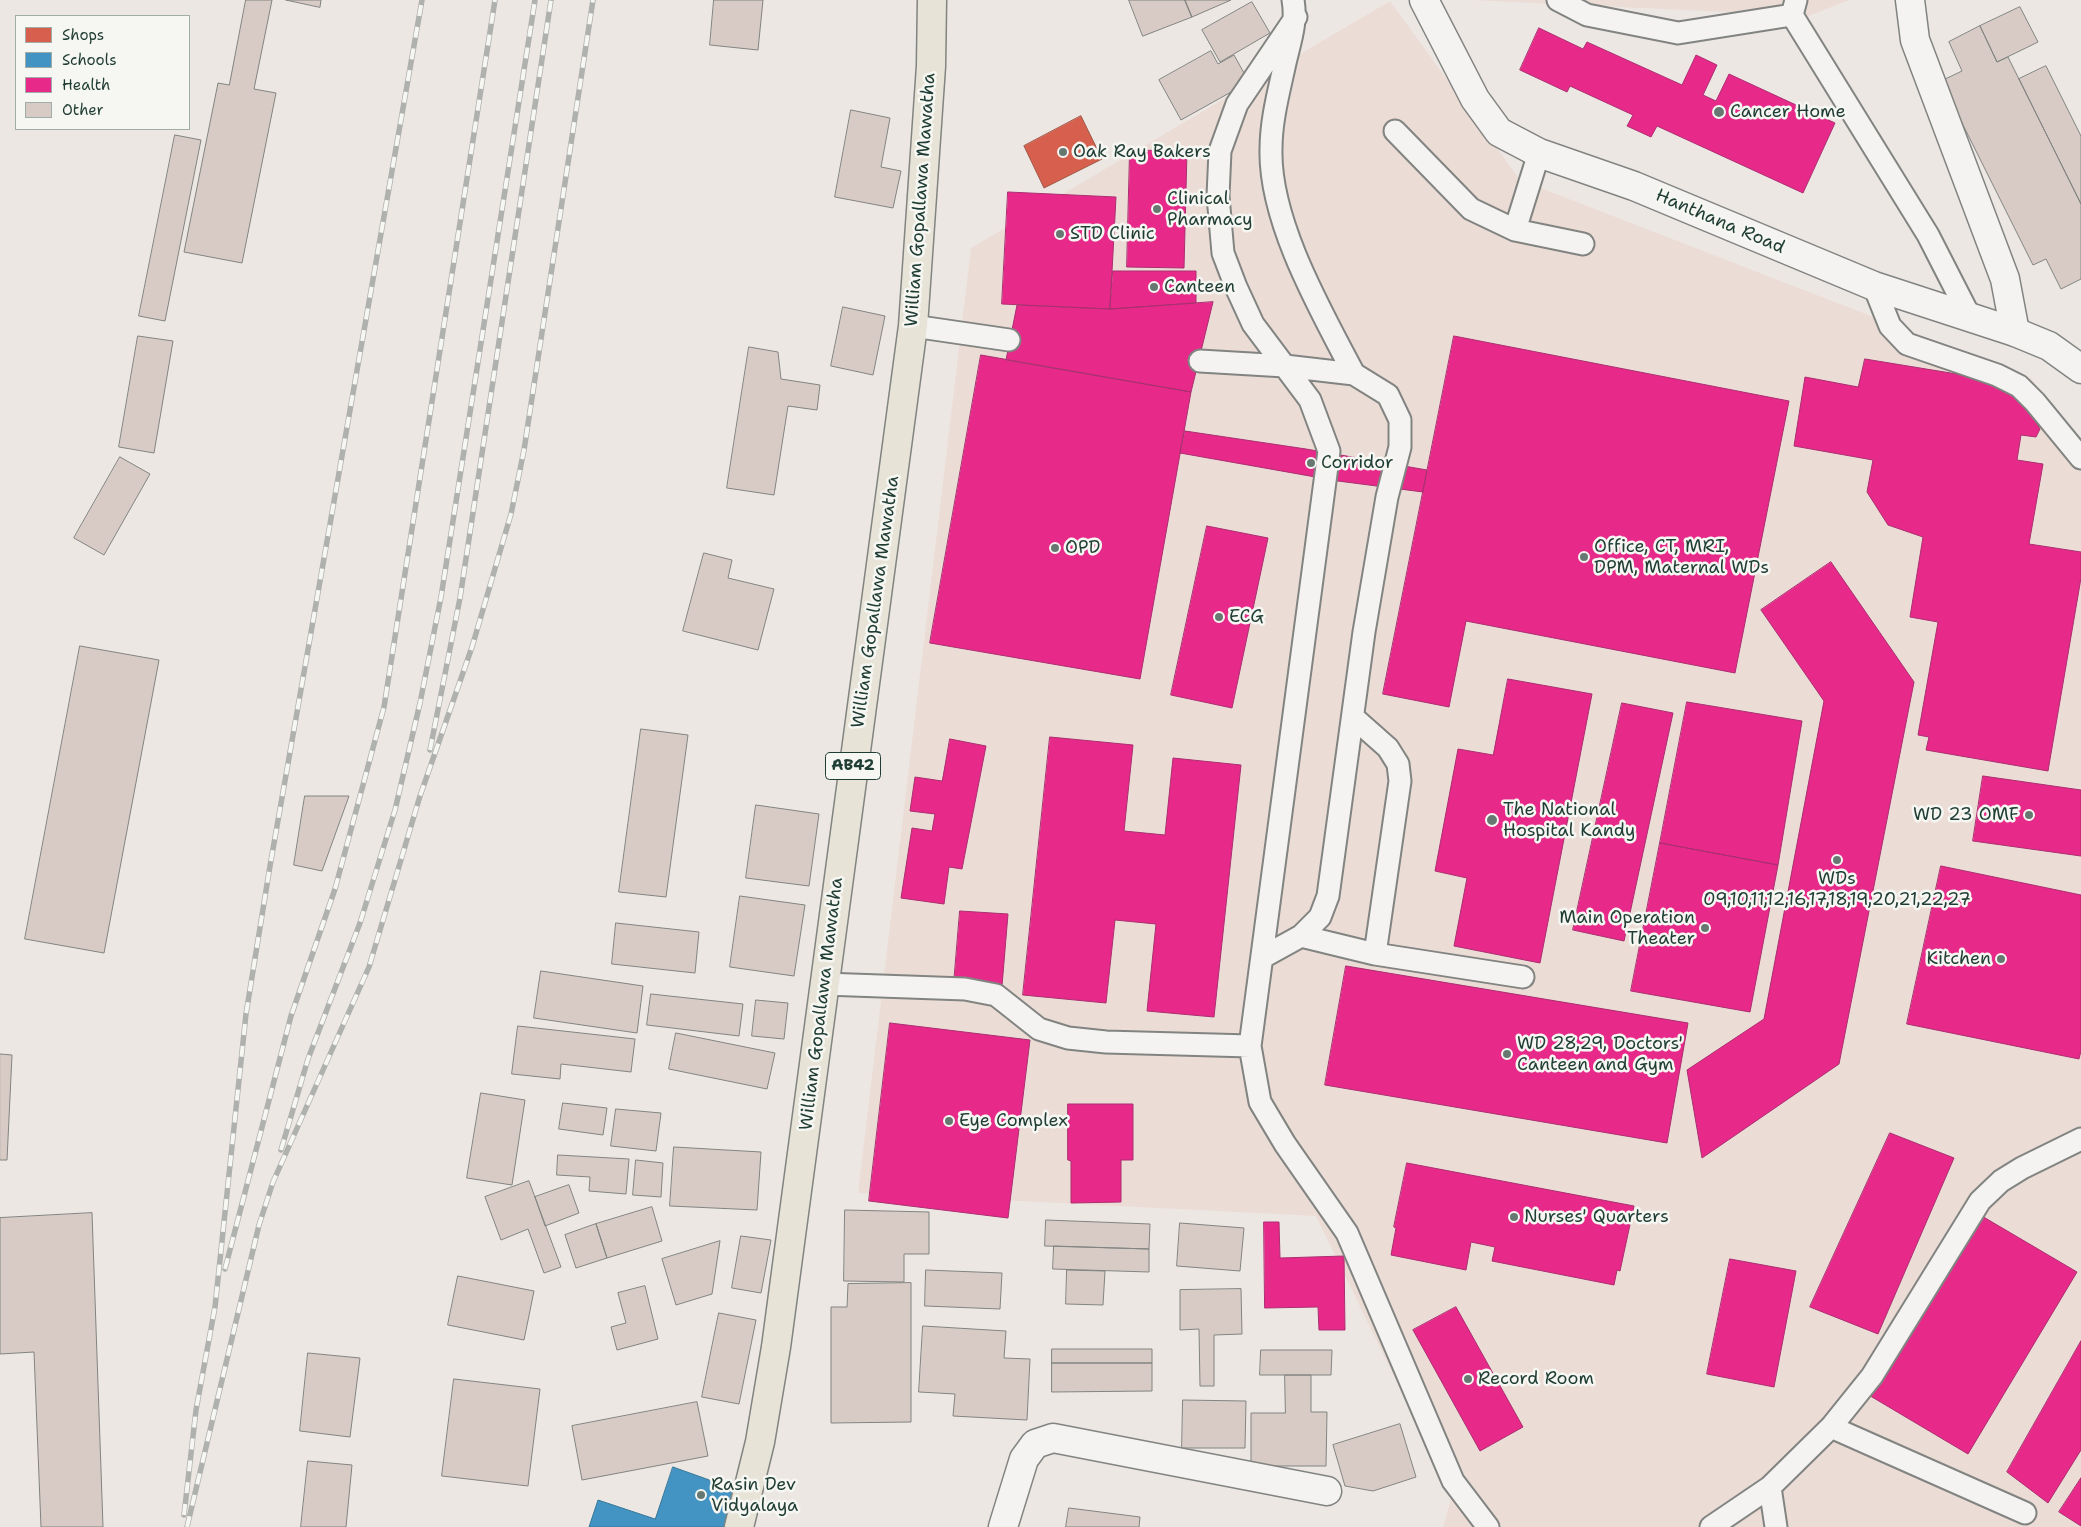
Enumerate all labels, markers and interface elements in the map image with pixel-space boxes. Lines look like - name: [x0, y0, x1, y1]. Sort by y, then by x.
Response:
- legend: [15, 15, 190, 130]
- text: Shops: [62, 25, 104, 45]
- text: Schools: [62, 50, 117, 70]
- street label: William Gopallawa Mawatha: [901, 72, 941, 328]
- text: Health: [62, 75, 110, 95]
- text: Other: [62, 100, 104, 120]
- place label: Cancer Home: [1730, 101, 1846, 123]
- marker: Cancer Home: [1712, 105, 1726, 119]
- place label: Oak Ray Bakers: [1073, 141, 1211, 163]
- marker: Oak Ray Bakers: [1057, 146, 1069, 158]
- street label: Hanthana Road: [1652, 185, 1788, 259]
- place label: Clinical Pharmacy: [1167, 188, 1253, 230]
- marker: Clinical Pharmacy: [1151, 203, 1163, 215]
- place label: STD Clinic: [1070, 223, 1155, 245]
- marker: STD Clinic: [1054, 228, 1066, 240]
- place label: Canteen: [1164, 276, 1235, 298]
- marker: Canteen: [1148, 281, 1160, 293]
- place label: Corridor: [1321, 452, 1393, 474]
- marker: Corridor: [1305, 457, 1317, 469]
- street label: William Gopallawa Mawatha: [848, 474, 904, 730]
- place label: Office, CT, MRI, DPM, Maternal WDs: [1594, 536, 1769, 578]
- place label: OPD: [1065, 537, 1100, 559]
- marker: OPD: [1049, 542, 1061, 554]
- marker: Office, CT, MRI, DPM, Maternal WDs: [1578, 551, 1590, 563]
- place label: ECG: [1229, 606, 1264, 628]
- marker: ECG: [1213, 611, 1225, 623]
- road number: AB42: [826, 752, 880, 779]
- place label: The National Hospital Kandy: [1503, 799, 1635, 842]
- place label: WD 23 OMF: [1913, 804, 2019, 826]
- marker: WD 23 OMF: [2023, 809, 2035, 821]
- marker: The National Hospital Kandy: [1485, 813, 1499, 827]
- marker: WDs 09,10,11,12,16,17,18,19,20,21,22,27: [1831, 854, 1843, 866]
- place label: WDs 09,10,11,12,16,17,18,19,20,21,22,27: [1703, 868, 1971, 911]
- street label: William Gopallawa Mawatha: [796, 876, 848, 1132]
- place label: Main Operation Theater: [1559, 907, 1695, 950]
- marker: Main Operation Theater: [1699, 922, 1711, 934]
- place label: Kitchen: [1927, 948, 1991, 970]
- marker: Kitchen: [1995, 953, 2007, 965]
- place label: WD 28,29, Doctors' Canteen and Gym: [1517, 1033, 1683, 1076]
- marker: WD 28,29, Doctors' Canteen and Gym: [1501, 1048, 1513, 1060]
- place label: Eye Complex: [959, 1110, 1068, 1132]
- marker: Eye Complex: [943, 1115, 955, 1127]
- place label: Nurses' Quarters: [1524, 1206, 1669, 1228]
- marker: Nurses' Quarters: [1508, 1211, 1520, 1223]
- place label: Record Room: [1478, 1368, 1594, 1390]
- marker: Record Room: [1462, 1373, 1474, 1385]
- place label: Rasin Dev Vidyalaya: [711, 1474, 798, 1516]
- marker: Rasin Dev Vidyalaya: [695, 1489, 707, 1501]

